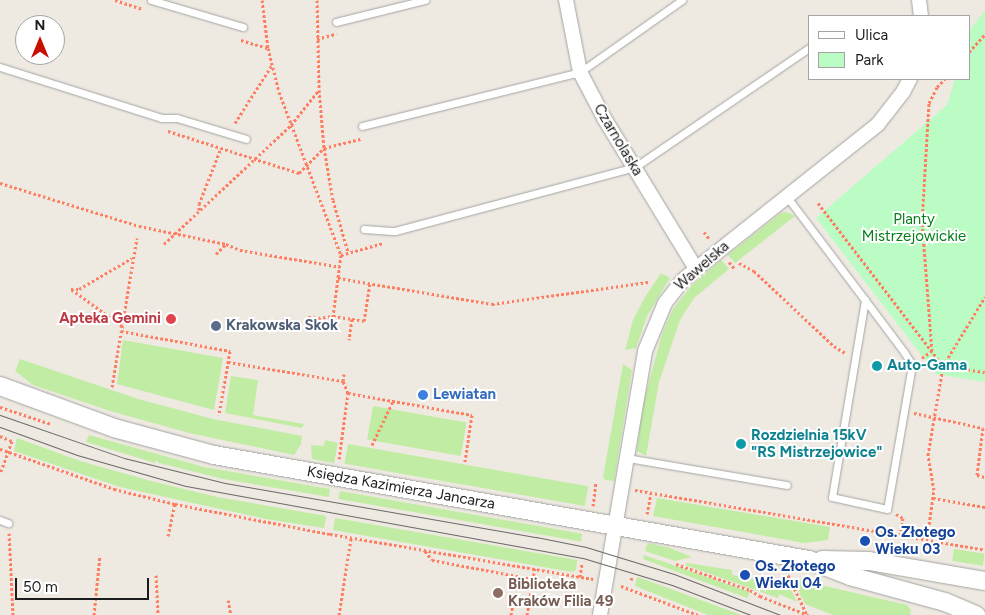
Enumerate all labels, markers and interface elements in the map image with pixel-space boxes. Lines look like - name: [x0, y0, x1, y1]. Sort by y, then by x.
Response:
- north arrow: [15, 15, 65, 65]
- legend: [808, 15, 970, 80]
- text: N: [35, 17, 45, 34]
- text: Ulica: [855, 26, 888, 44]
- text: Park: [855, 51, 884, 69]
- street label: Czarnolaska: [590, 101, 646, 179]
- park label: Planty Mistrzejowickie: [862, 210, 966, 245]
- street label: Wawelska: [671, 238, 733, 294]
- place label: Apteka Gemini: [59, 310, 161, 328]
- marker: Apteka Gemini: [165, 313, 177, 325]
- place label: Krakowska Skok: [226, 317, 338, 335]
- marker: Krakowska Skok: [210, 320, 222, 332]
- place label: Auto-Gama: [887, 357, 967, 375]
- marker: Auto-Gama: [871, 360, 883, 372]
- place label: Lewiatan: [433, 386, 496, 404]
- marker: Lewiatan: [417, 389, 429, 401]
- place label: Rozdzielnia 15kV "RS Mistrzejowice": [751, 426, 882, 461]
- marker: Rozdzielnia 15kV "RS Mistrzejowice": [735, 438, 747, 450]
- street label: Księdza Kazimierza Jancarza: [306, 463, 496, 513]
- place label: Os. Złotego Wieku 03: [875, 523, 956, 558]
- marker: Os. Złotego Wieku 03: [859, 535, 871, 547]
- place label: Os. Złotego Wieku 04: [755, 557, 836, 592]
- scale bar: [18, 568, 151, 600]
- marker: Os. Złotego Wieku 04: [739, 569, 751, 581]
- place label: Biblioteka Kraków Filia 49: [508, 575, 613, 610]
- text: 50 m: [23, 578, 58, 596]
- marker: Biblioteka Kraków Filia 49: [492, 587, 504, 599]

